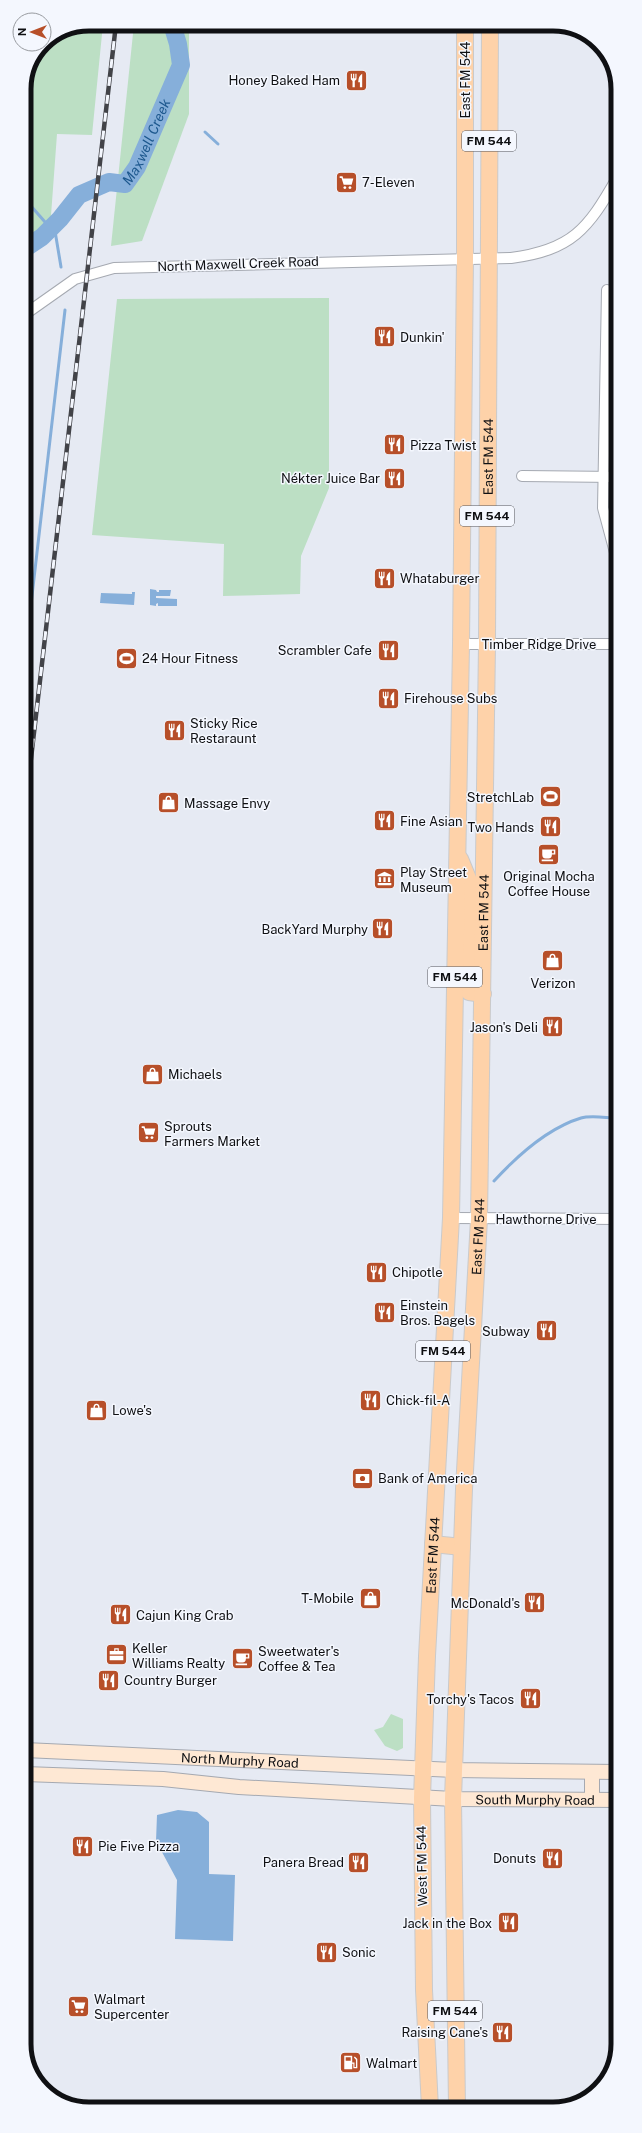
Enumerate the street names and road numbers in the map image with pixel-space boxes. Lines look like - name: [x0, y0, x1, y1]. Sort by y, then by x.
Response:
- street label: East FM 544: [458, 42, 473, 118]
- road number: FM 544: [462, 131, 516, 151]
- street label: North Maxwell Creek Road: [157, 254, 319, 274]
- street label: East FM 544: [480, 418, 496, 495]
- road number: FM 544: [460, 506, 514, 526]
- street label: Timber Ridge Drive: [482, 637, 596, 652]
- street label: East FM 544: [475, 874, 491, 951]
- road number: FM 544: [428, 967, 482, 987]
- street label: East FM 544: [468, 1198, 487, 1275]
- street label: Hawthorne Drive: [495, 1212, 597, 1227]
- road number: FM 544: [416, 1341, 470, 1361]
- street label: East FM 544: [423, 1517, 442, 1594]
- street label: North Murphy Road: [181, 1750, 299, 1770]
- street label: South Murphy Road: [475, 1792, 595, 1807]
- street label: West FM 544: [414, 1825, 430, 1907]
- road number: FM 544: [428, 2001, 482, 2021]

